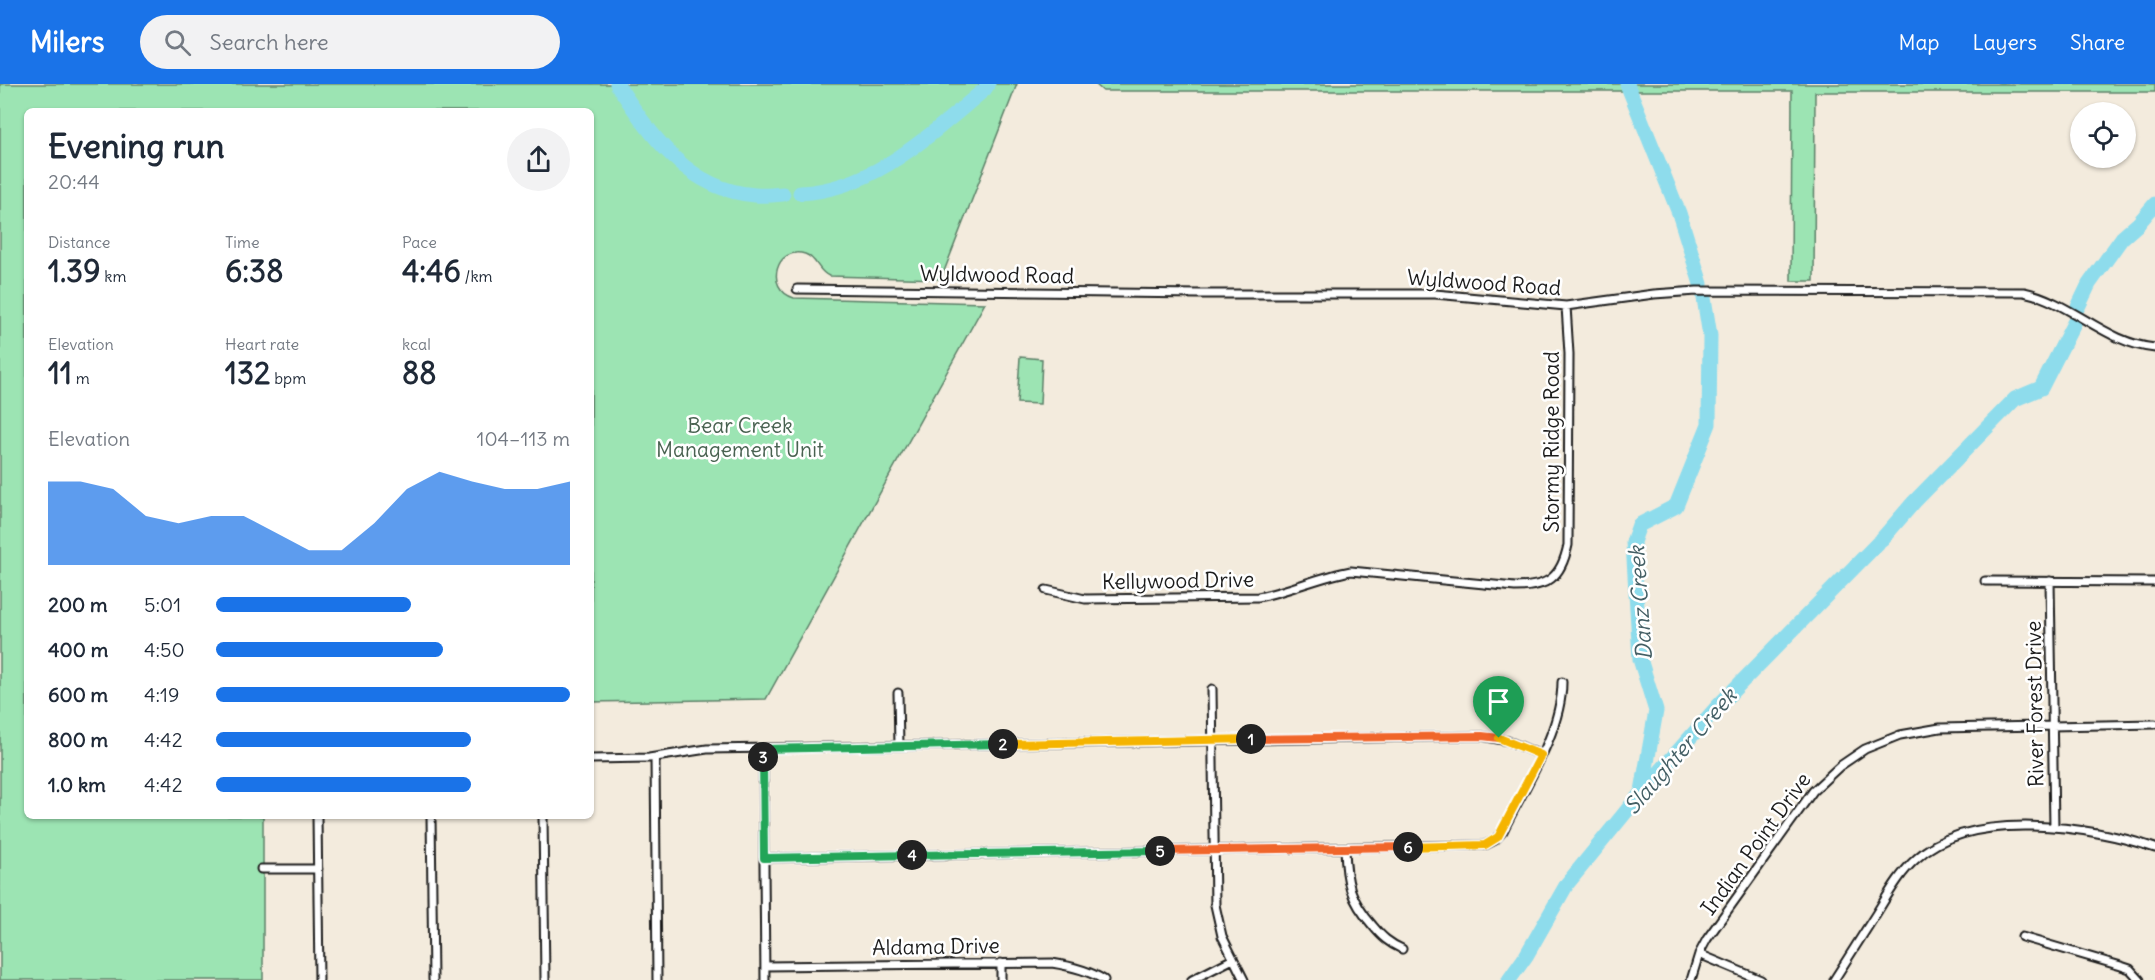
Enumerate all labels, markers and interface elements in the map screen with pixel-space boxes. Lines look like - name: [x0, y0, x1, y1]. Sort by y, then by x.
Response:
- search box: [140, 15, 560, 69]
- text: Milers: [30, 24, 104, 60]
- icon: search: [161, 26, 194, 59]
- text: Search here: [209, 28, 329, 56]
- text: Map: [1899, 29, 1939, 56]
- text: Layers: [1972, 29, 2037, 56]
- text: Share: [2070, 29, 2125, 56]
- map controls: [2070, 102, 2136, 168]
- button: locate: [2070, 102, 2136, 168]
- text: Evening run: [48, 125, 224, 167]
- button: share: [507, 128, 570, 191]
- text: 20:44: [48, 169, 100, 194]
- text: Distance: [48, 232, 110, 252]
- text: Time: [225, 232, 260, 252]
- text: Pace: [402, 232, 437, 252]
- text: 1.39: [48, 252, 100, 290]
- text: 6:38: [225, 252, 283, 290]
- text: 4:46: [402, 252, 461, 290]
- street label: Wyldwood Road: [920, 260, 1074, 289]
- street label: Wyldwood Road: [1406, 264, 1562, 301]
- text: km: [100, 266, 126, 286]
- text: /km: [461, 266, 493, 286]
- text: Elevation: [48, 334, 114, 354]
- text: Heart rate: [225, 334, 299, 354]
- text: kcal: [402, 334, 431, 354]
- street label: Stormy Ridge Road: [1538, 351, 1565, 533]
- text: 11: [48, 354, 72, 392]
- text: 132: [225, 354, 270, 392]
- text: 88: [402, 354, 437, 392]
- text: m: [72, 368, 90, 388]
- text: bpm: [270, 368, 306, 388]
- park label: Bear Creek Management Unit: [656, 412, 824, 463]
- text: Elevation: [48, 426, 130, 451]
- text: 104–113 m: [476, 426, 570, 451]
- water label: Danz Creek: [1622, 543, 1658, 661]
- street label: Kellywood Drive: [1102, 566, 1254, 595]
- text: 200 m: [48, 592, 108, 617]
- text: 5:01: [144, 592, 181, 617]
- street label: River Forest Drive: [2020, 621, 2049, 787]
- text: 400 m: [48, 637, 108, 662]
- text: 4:50: [144, 637, 185, 662]
- pin: [1473, 676, 1524, 738]
- water label: Slaughter Creek: [1618, 681, 1744, 820]
- text: 600 m: [48, 682, 108, 707]
- text: 4:19: [144, 682, 180, 707]
- icon: arrive: [1482, 685, 1515, 718]
- pin: 1: [1236, 724, 1266, 754]
- text: 800 m: [48, 727, 108, 752]
- text: 4:42: [144, 727, 183, 752]
- pin: 2: [988, 729, 1018, 759]
- text: 1: [1248, 729, 1254, 749]
- text: 2: [999, 734, 1007, 754]
- pin: 3: [748, 742, 778, 772]
- text: 3: [758, 747, 768, 767]
- street label: Indian Point Drive: [1695, 767, 1816, 920]
- text: 1.0 km: [48, 772, 106, 797]
- text: 4:42: [144, 772, 183, 797]
- pin: 6: [1393, 832, 1423, 862]
- pin: 5: [1145, 836, 1175, 866]
- text: 6: [1403, 837, 1413, 857]
- pin: 4: [897, 840, 927, 870]
- text: 5: [1155, 841, 1165, 861]
- text: 4: [907, 845, 917, 865]
- street label: Aldama Drive: [872, 932, 1000, 961]

